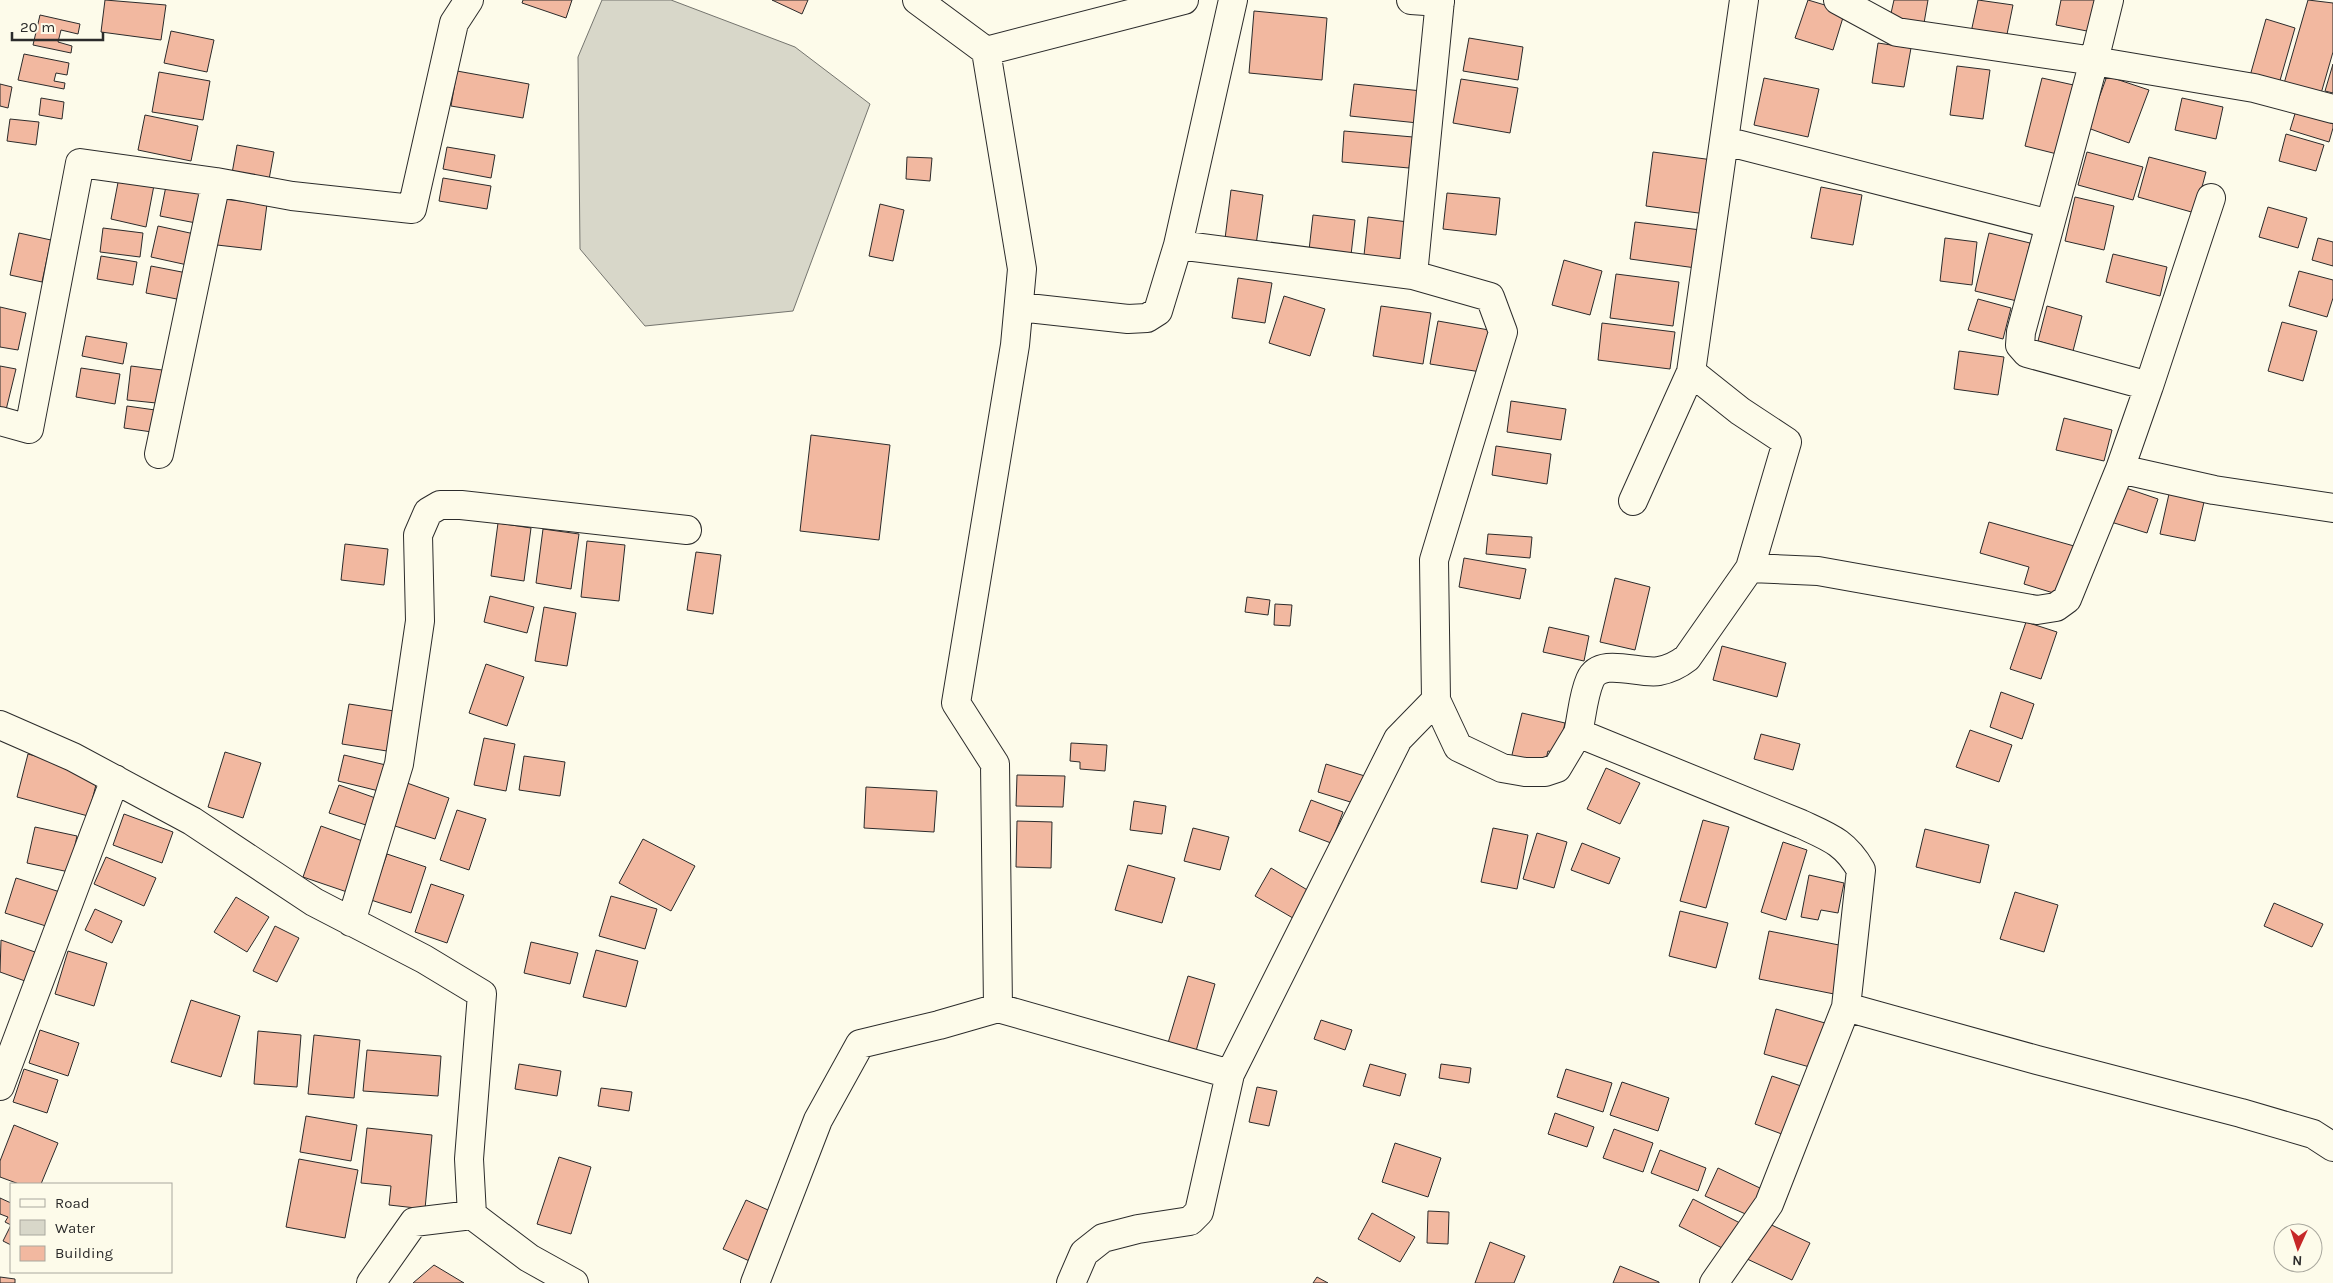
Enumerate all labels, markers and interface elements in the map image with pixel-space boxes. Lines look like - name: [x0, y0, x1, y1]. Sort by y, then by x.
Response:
- scale bar: [12, 10, 104, 42]
- text: 20 m: [20, 18, 55, 36]
- legend: [10, 1183, 172, 1273]
- text: Road: [55, 1194, 90, 1212]
- text: Water: [55, 1219, 96, 1237]
- north arrow: [2273, 1223, 2323, 1273]
- text: Building: [55, 1244, 113, 1262]
- text: N: [2292, 1252, 2303, 1269]

